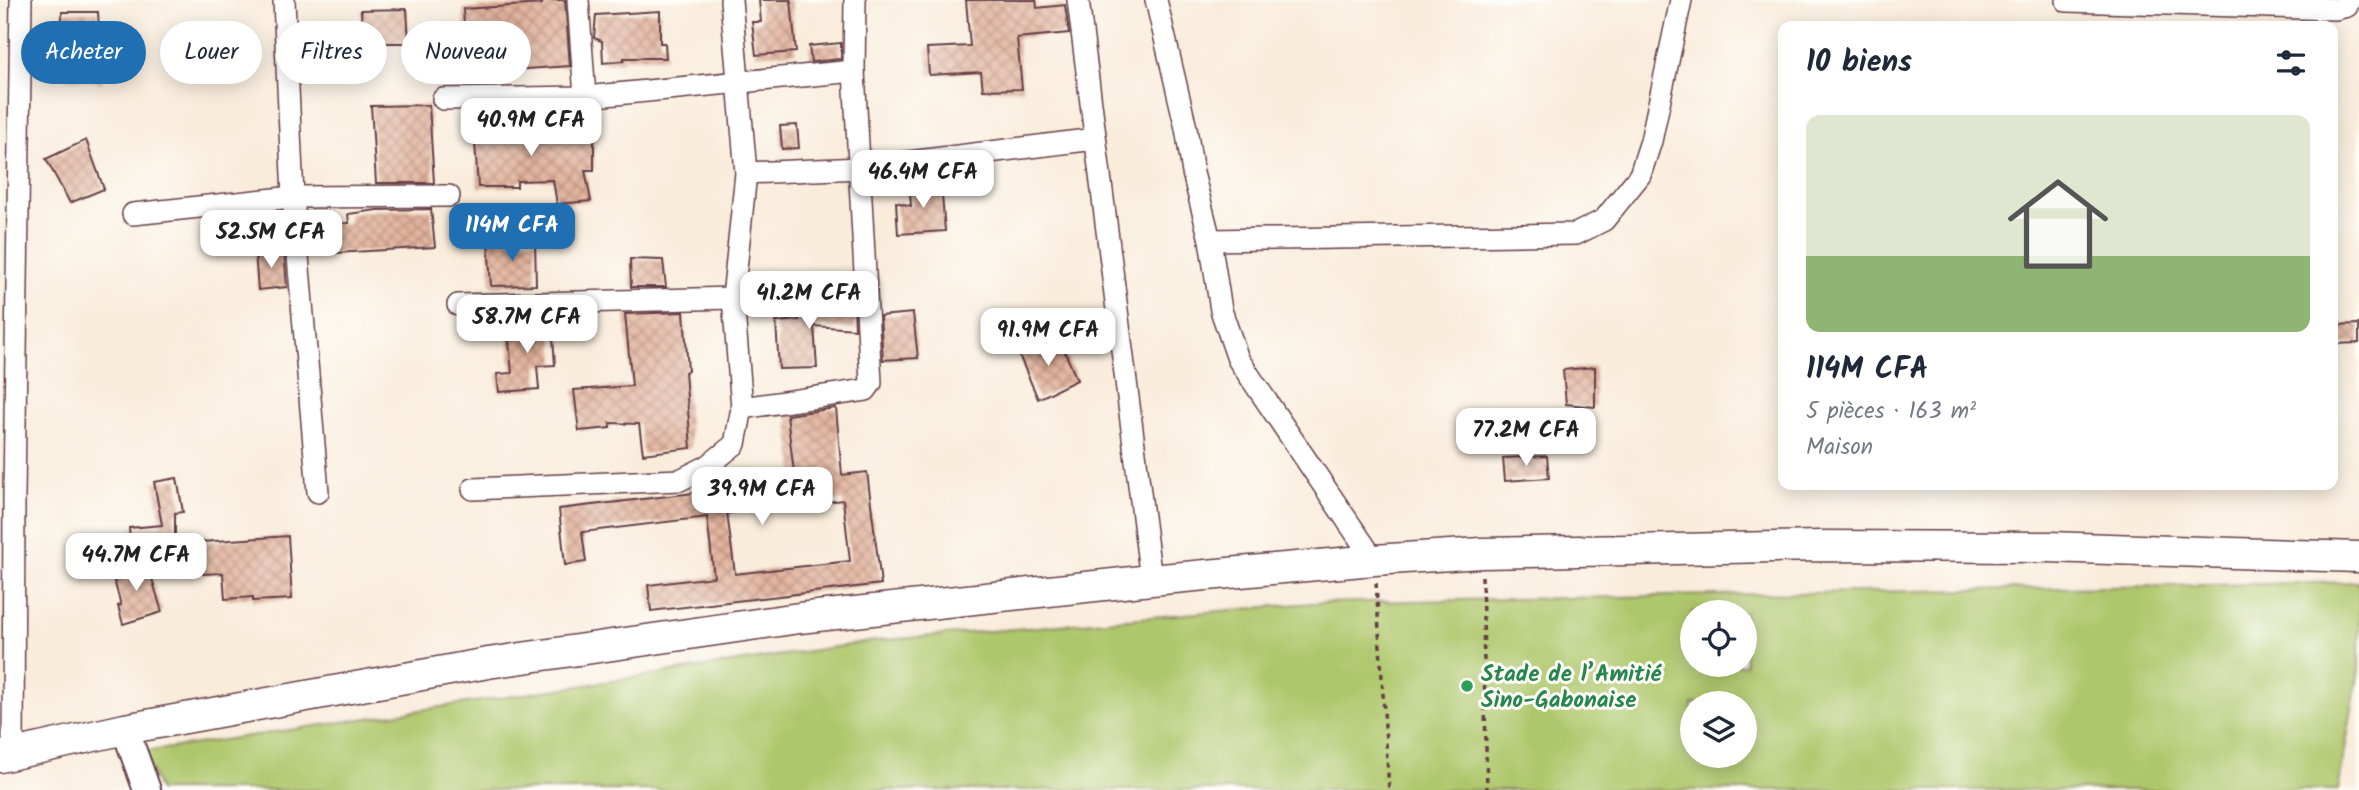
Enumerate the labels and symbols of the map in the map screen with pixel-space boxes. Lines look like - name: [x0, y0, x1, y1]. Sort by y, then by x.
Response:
- pin: 40.9M CFA: [451, 99, 611, 158]
- pin: 46.4M CFA: [843, 150, 1003, 210]
- pin: 114M CFA: [440, 204, 584, 263]
- pin: 52.5M CFA: [191, 210, 351, 270]
- pin: 41.2M CFA: [729, 272, 889, 331]
- pin: 58.7M CFA: [447, 296, 607, 355]
- pin: 91.9M CFA: [968, 308, 1128, 368]
- pin: 77.2M CFA: [1446, 408, 1606, 468]
- pin: 39.9M CFA: [682, 468, 842, 527]
- pin: 44.7M CFA: [56, 534, 216, 593]
- place label: Stade de l’Amitié Sino-Gabonaise: [1481, 657, 1663, 719]
- marker: Stade de l’Amitié Sino-Gabonaise: [1459, 678, 1475, 694]

